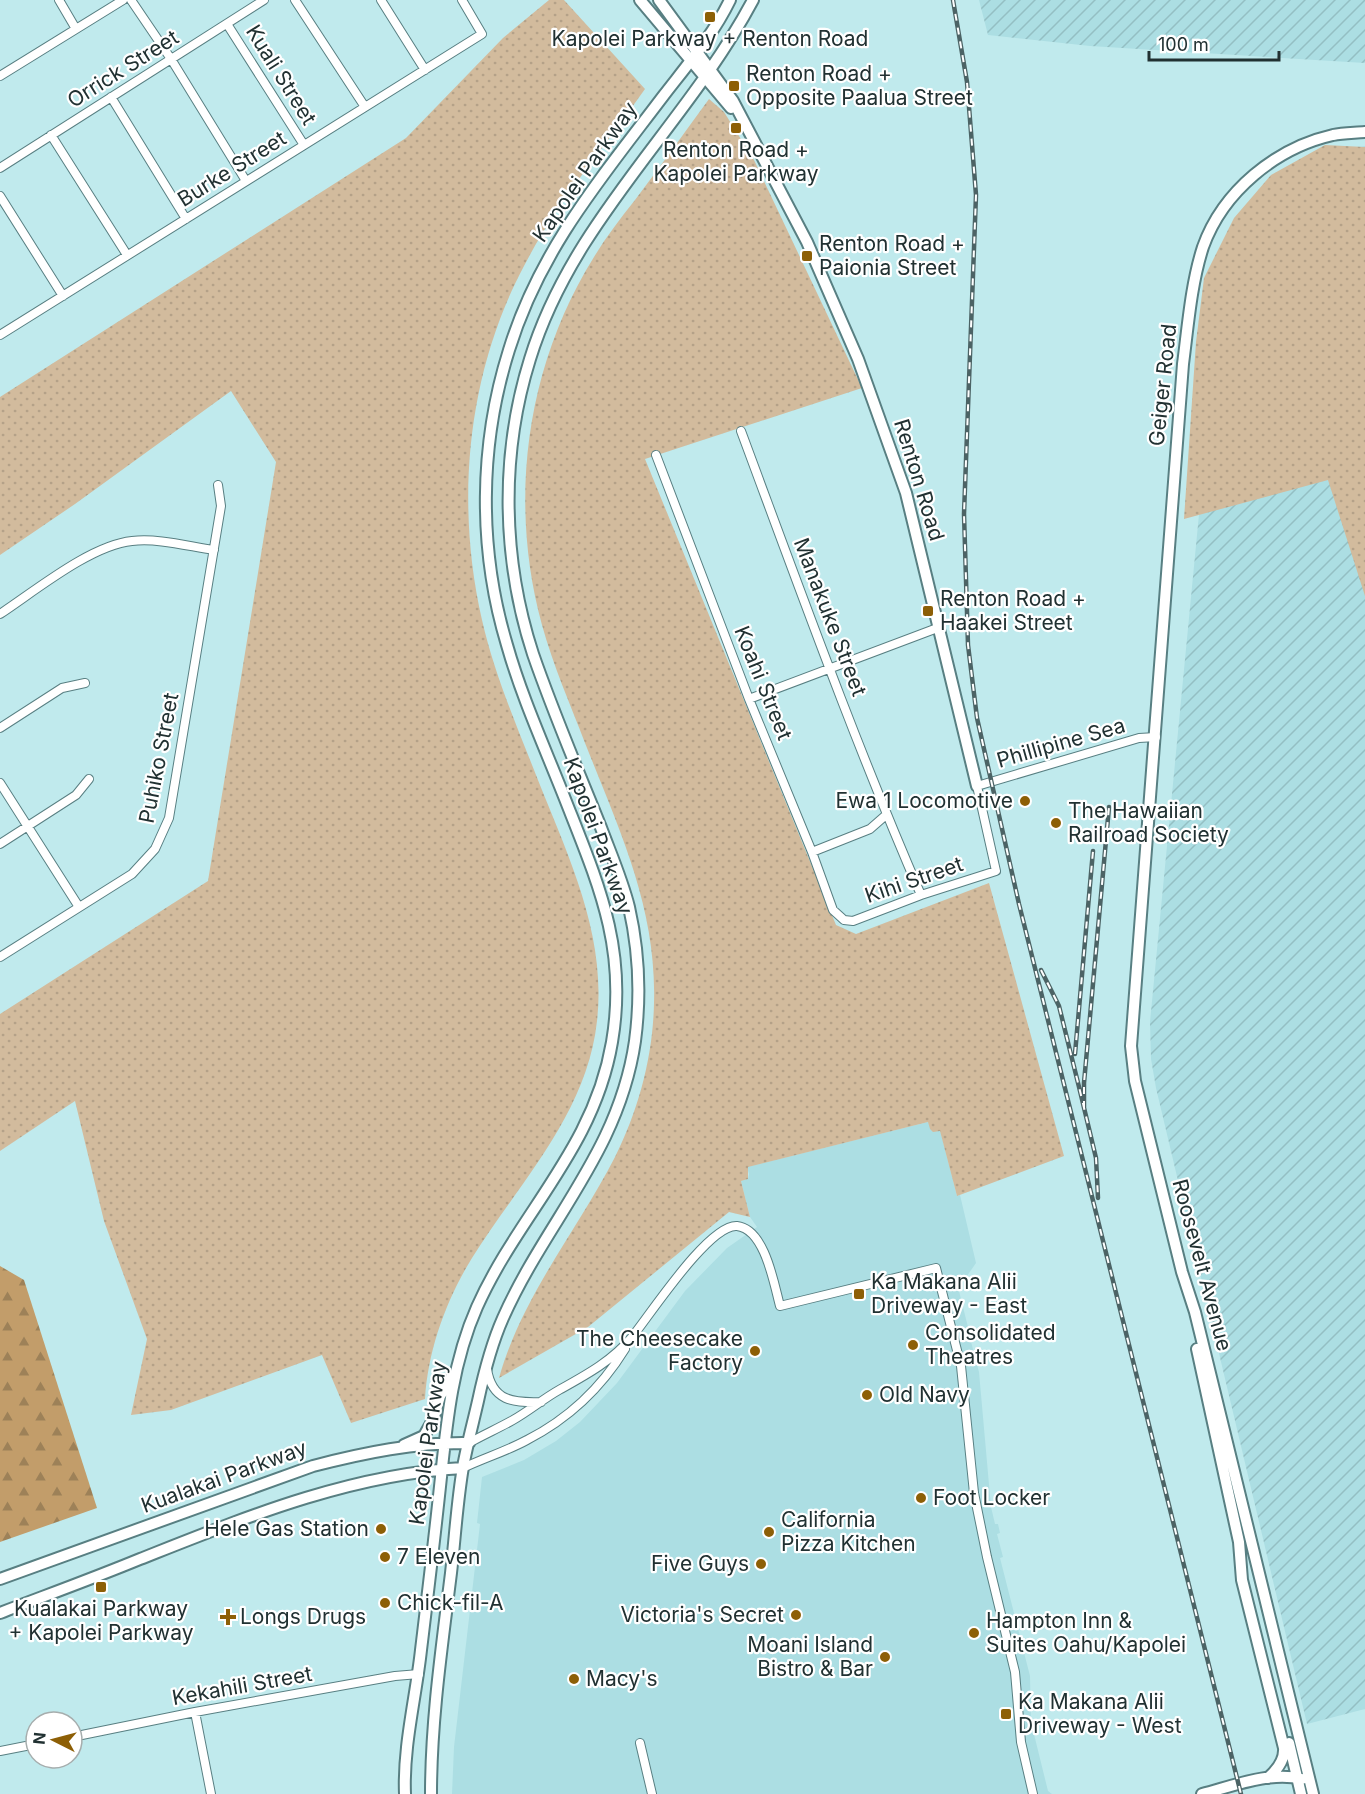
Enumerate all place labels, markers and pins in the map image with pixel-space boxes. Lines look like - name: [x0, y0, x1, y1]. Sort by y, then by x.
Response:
- marker: Kapolei Parkway + Renton Road: [703, 10, 717, 24]
- place label: Kapolei Parkway + Renton Road: [552, 26, 868, 51]
- place label: Renton Road + Opposite Paalua Street: [746, 61, 973, 110]
- marker: Renton Road + Opposite Paalua Street: [727, 79, 741, 93]
- marker: Renton Road + Kapolei Parkway: [729, 121, 743, 135]
- place label: Renton Road + Kapolei Parkway: [653, 137, 819, 186]
- place label: Renton Road + Paionia Street: [819, 231, 965, 280]
- marker: Renton Road + Paionia Street: [800, 249, 814, 263]
- place label: Renton Road + Haakei Street: [940, 586, 1086, 635]
- marker: Renton Road + Haakei Street: [921, 604, 935, 618]
- place label: Ewa 1 Locomotive: [835, 788, 1013, 813]
- marker: Ewa 1 Locomotive: [1018, 794, 1032, 808]
- place label: The Hawaiian Railroad Society: [1068, 798, 1229, 847]
- marker: The Hawaiian Railroad Society: [1049, 816, 1063, 830]
- place label: Ka Makana Alii Driveway - East: [871, 1269, 1027, 1318]
- marker: Ka Makana Alii Driveway - East: [852, 1287, 866, 1301]
- place label: Consolidated Theatres: [925, 1320, 1056, 1369]
- place label: The Cheesecake Factory: [576, 1326, 743, 1375]
- marker: Consolidated Theatres: [906, 1338, 920, 1352]
- marker: The Cheesecake Factory: [748, 1344, 762, 1358]
- place label: Old Navy: [879, 1382, 970, 1407]
- marker: Old Navy: [860, 1388, 874, 1402]
- place label: Foot Locker: [933, 1485, 1050, 1510]
- marker: Foot Locker: [914, 1491, 928, 1505]
- place label: California Pizza Kitchen: [781, 1507, 916, 1556]
- place label: Hele Gas Station: [204, 1516, 369, 1541]
- marker: Hele Gas Station: [374, 1522, 388, 1536]
- marker: California Pizza Kitchen: [762, 1525, 776, 1539]
- place label: 7 Eleven: [397, 1544, 480, 1569]
- marker: 7 Eleven: [378, 1550, 392, 1564]
- place label: Five Guys: [651, 1551, 749, 1576]
- marker: Five Guys: [754, 1557, 768, 1571]
- marker: Kualakai Parkway + Kapolei Parkway: [94, 1580, 108, 1594]
- place label: Chick-fil-A: [397, 1590, 503, 1615]
- place label: Kualakai Parkway + Kapolei Parkway: [9, 1596, 194, 1645]
- marker: Chick-fil-A: [378, 1596, 392, 1610]
- place label: Victoria's Secret: [620, 1602, 784, 1627]
- place label: Longs Drugs: [240, 1604, 366, 1629]
- marker: Victoria's Secret: [789, 1608, 803, 1622]
- place label: Hampton Inn & Suites Oahu/Kapolei: [986, 1608, 1186, 1657]
- marker: Longs Drugs: [221, 1610, 235, 1624]
- marker: Hampton Inn & Suites Oahu/Kapolei: [967, 1626, 981, 1640]
- place label: Moani Island Bistro & Bar: [747, 1632, 873, 1681]
- marker: Moani Island Bistro & Bar: [878, 1650, 892, 1664]
- place label: Macy's: [586, 1666, 658, 1691]
- marker: Macy's: [567, 1672, 581, 1686]
- place label: Ka Makana Alii Driveway - West: [1018, 1689, 1182, 1738]
- marker: Ka Makana Alii Driveway - West: [999, 1707, 1013, 1721]

